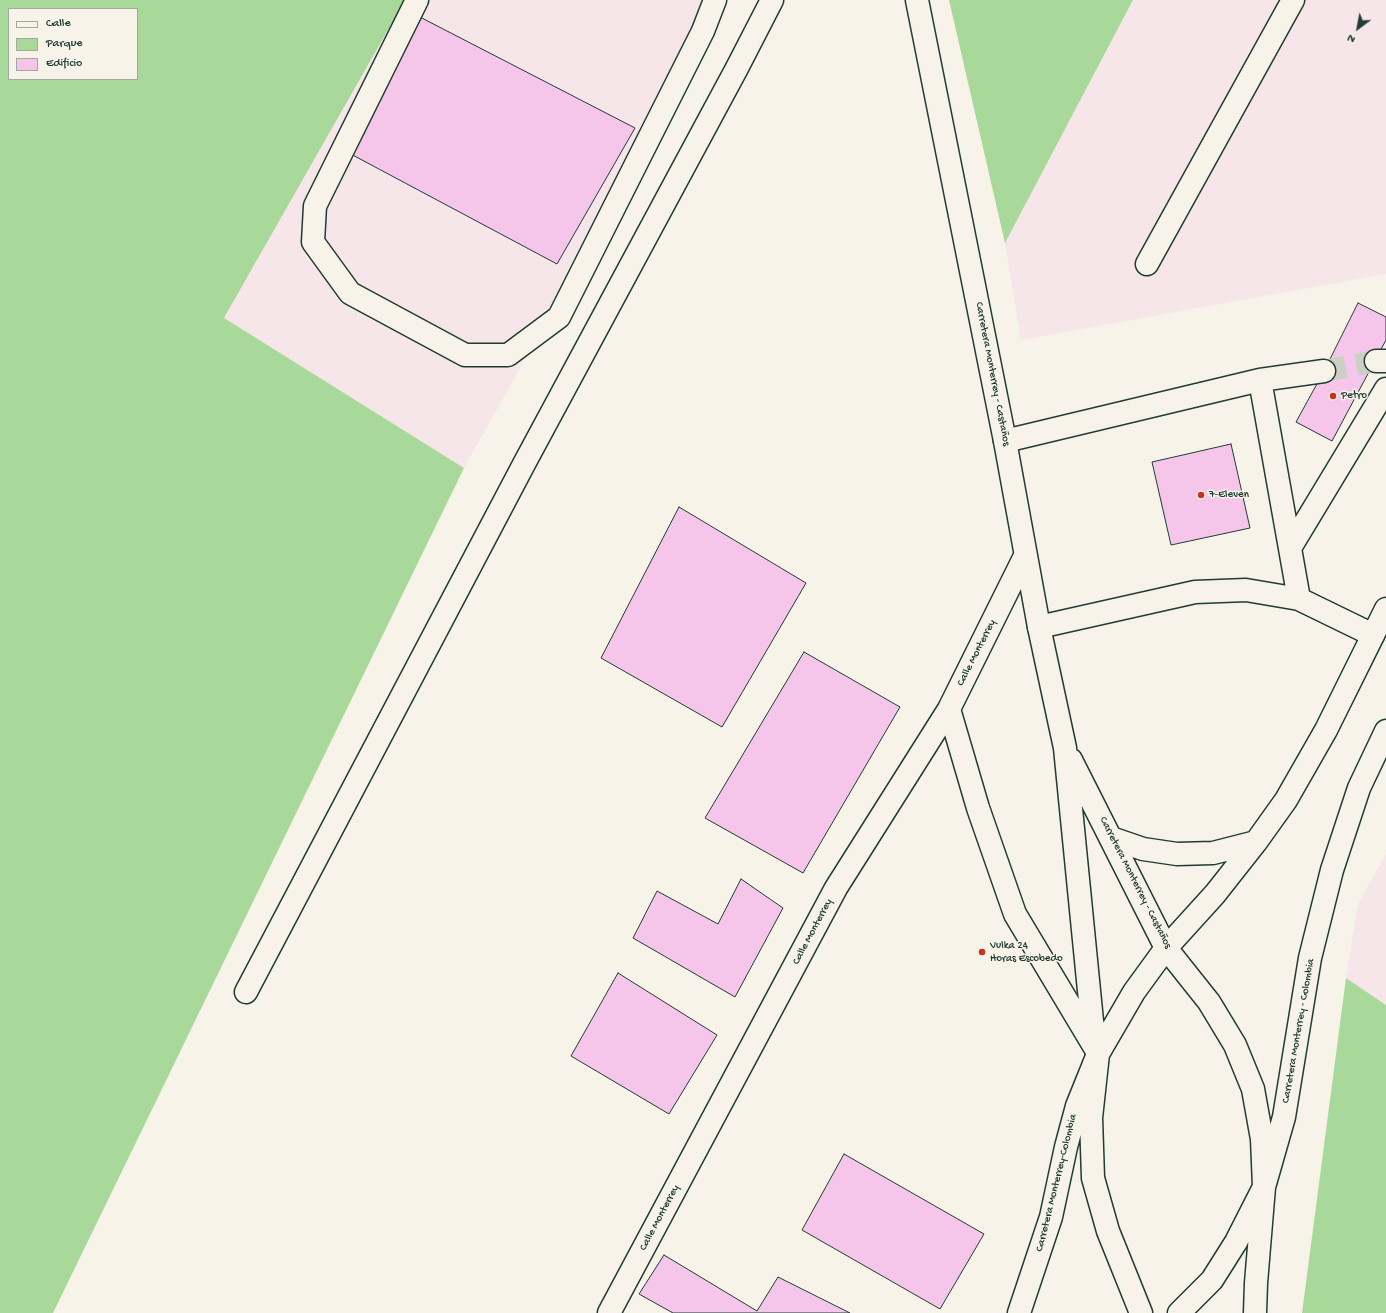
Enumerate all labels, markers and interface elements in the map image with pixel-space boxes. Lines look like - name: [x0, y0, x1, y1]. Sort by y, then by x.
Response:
- legend: [8, 8, 138, 80]
- north arrow: [1338, 8, 1378, 48]
- text: Calle: [46, 17, 71, 31]
- text: N: [1345, 31, 1358, 45]
- text: Parque: [46, 37, 83, 51]
- text: Edificio: [46, 57, 82, 71]
- street label: Carretera Monterrey - Castaños: [972, 301, 1012, 447]
- place label: Petro: [1341, 389, 1367, 403]
- marker: Petro: [1328, 391, 1338, 401]
- place label: 7-Eleven: [1209, 488, 1249, 502]
- marker: 7-Eleven: [1196, 490, 1206, 500]
- street label: Calle Monterrey: [955, 618, 999, 688]
- street label: Carretera Monterrey - Castaños: [1096, 815, 1174, 951]
- street label: Calle Monterrey: [790, 897, 836, 967]
- place label: Vulka 24 Horas Escobedo: [990, 939, 1063, 965]
- marker: Vulka 24 Horas Escobedo: [977, 947, 987, 957]
- street label: Carretera Monterrey - Colombia: [1280, 958, 1318, 1104]
- street label: Carretera Monterrey-Colombia: [1034, 1113, 1080, 1253]
- street label: Calle Monterrey: [637, 1183, 683, 1253]

